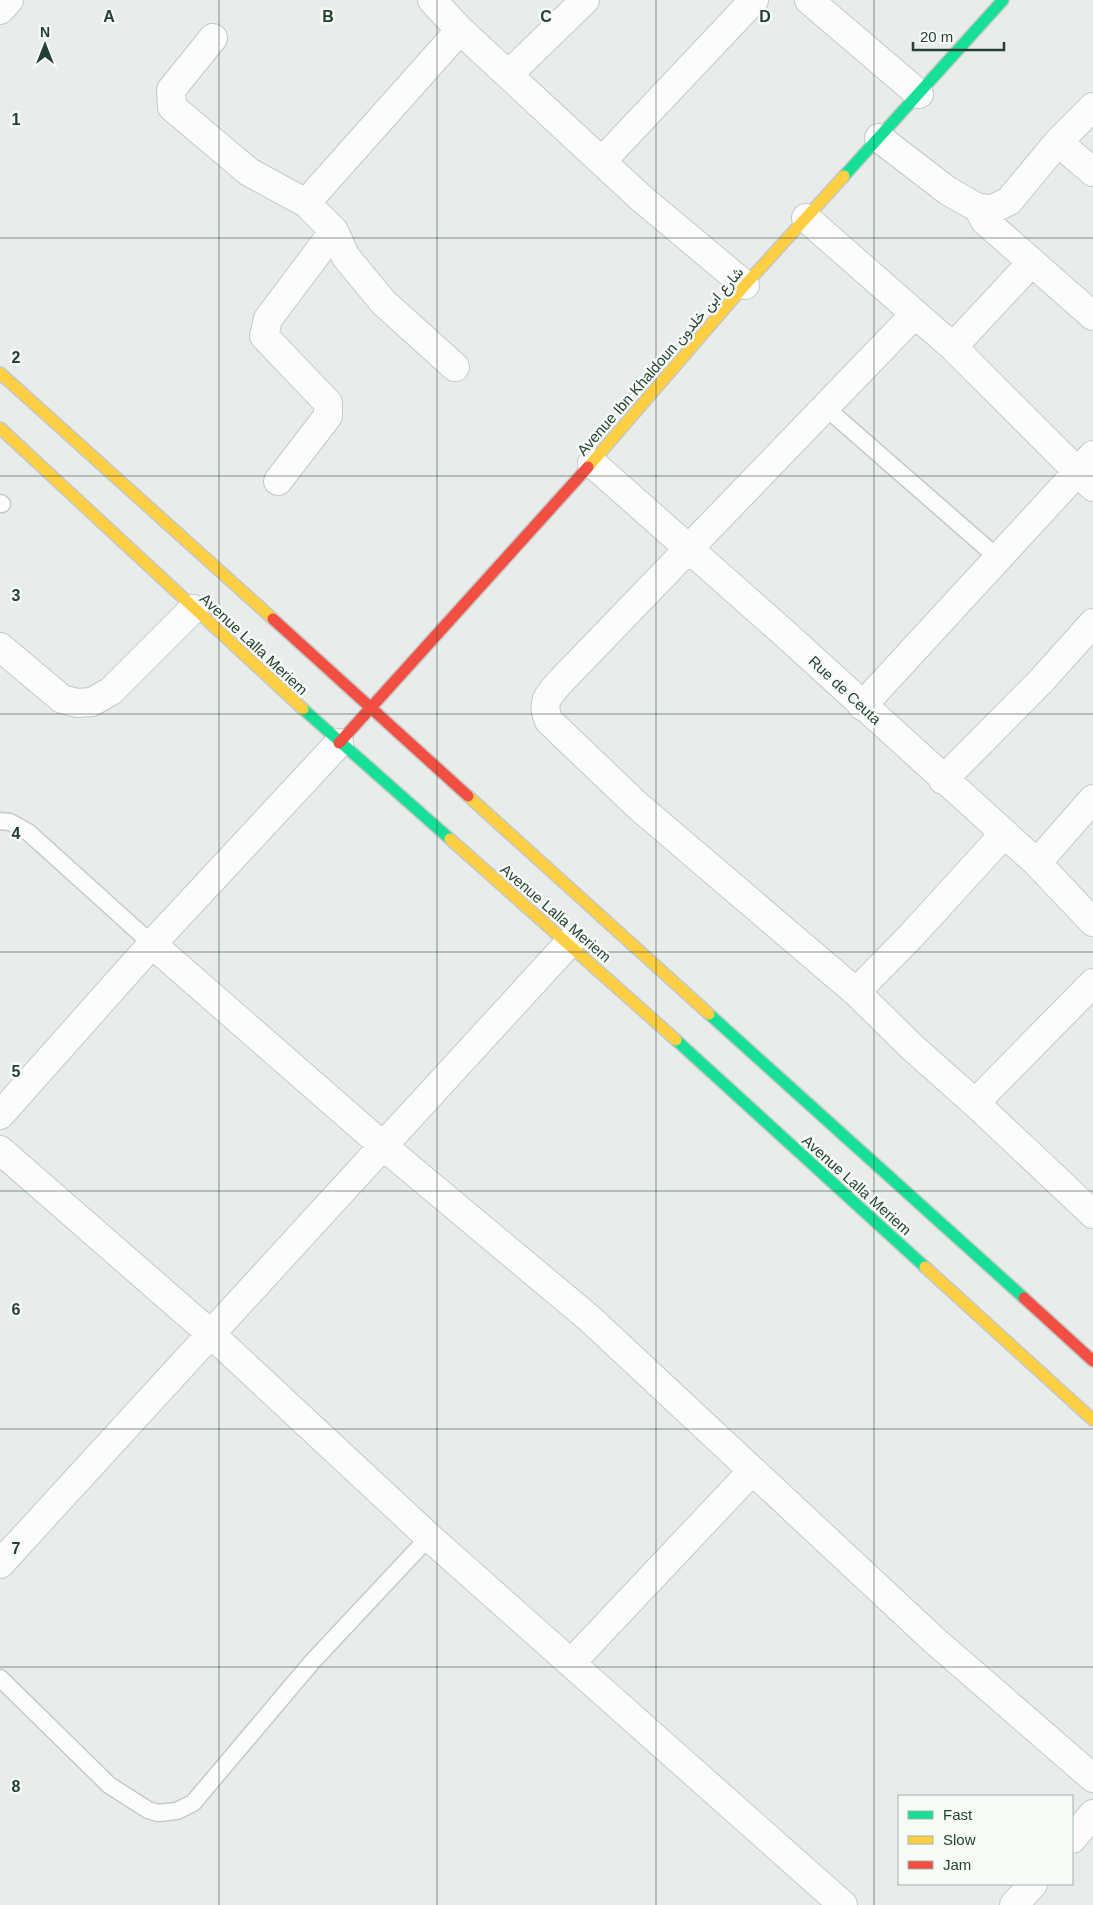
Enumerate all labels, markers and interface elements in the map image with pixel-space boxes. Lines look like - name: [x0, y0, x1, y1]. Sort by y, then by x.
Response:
- text: A: [103, 8, 115, 25]
- text: B: [322, 8, 334, 25]
- text: C: [540, 8, 552, 25]
- text: D: [759, 8, 771, 25]
- north arrow: [20, 20, 70, 70]
- scale bar: [913, 20, 1004, 52]
- text: N: [40, 24, 50, 40]
- text: 20 m: [920, 28, 953, 45]
- text: 1: [12, 111, 21, 128]
- street label: Avenue Ibn Khaldoun شارع ابن خلدون: [573, 263, 749, 461]
- text: 2: [12, 349, 21, 366]
- text: 3: [12, 587, 21, 604]
- street label: Avenue Lalla Meriem: [197, 590, 311, 698]
- street label: Rue de Ceuta: [805, 652, 885, 728]
- text: 4: [12, 825, 21, 842]
- street label: Avenue Lalla Meriem: [497, 860, 615, 966]
- text: 5: [12, 1063, 21, 1080]
- street label: Avenue Lalla Meriem: [799, 1132, 915, 1238]
- text: 6: [12, 1301, 21, 1318]
- text: 7: [12, 1540, 21, 1557]
- text: 8: [12, 1778, 21, 1795]
- legend: [898, 1795, 1073, 1885]
- text: Fast: [943, 1806, 973, 1823]
- text: Slow: [943, 1831, 976, 1848]
- text: Jam: [943, 1856, 971, 1873]

